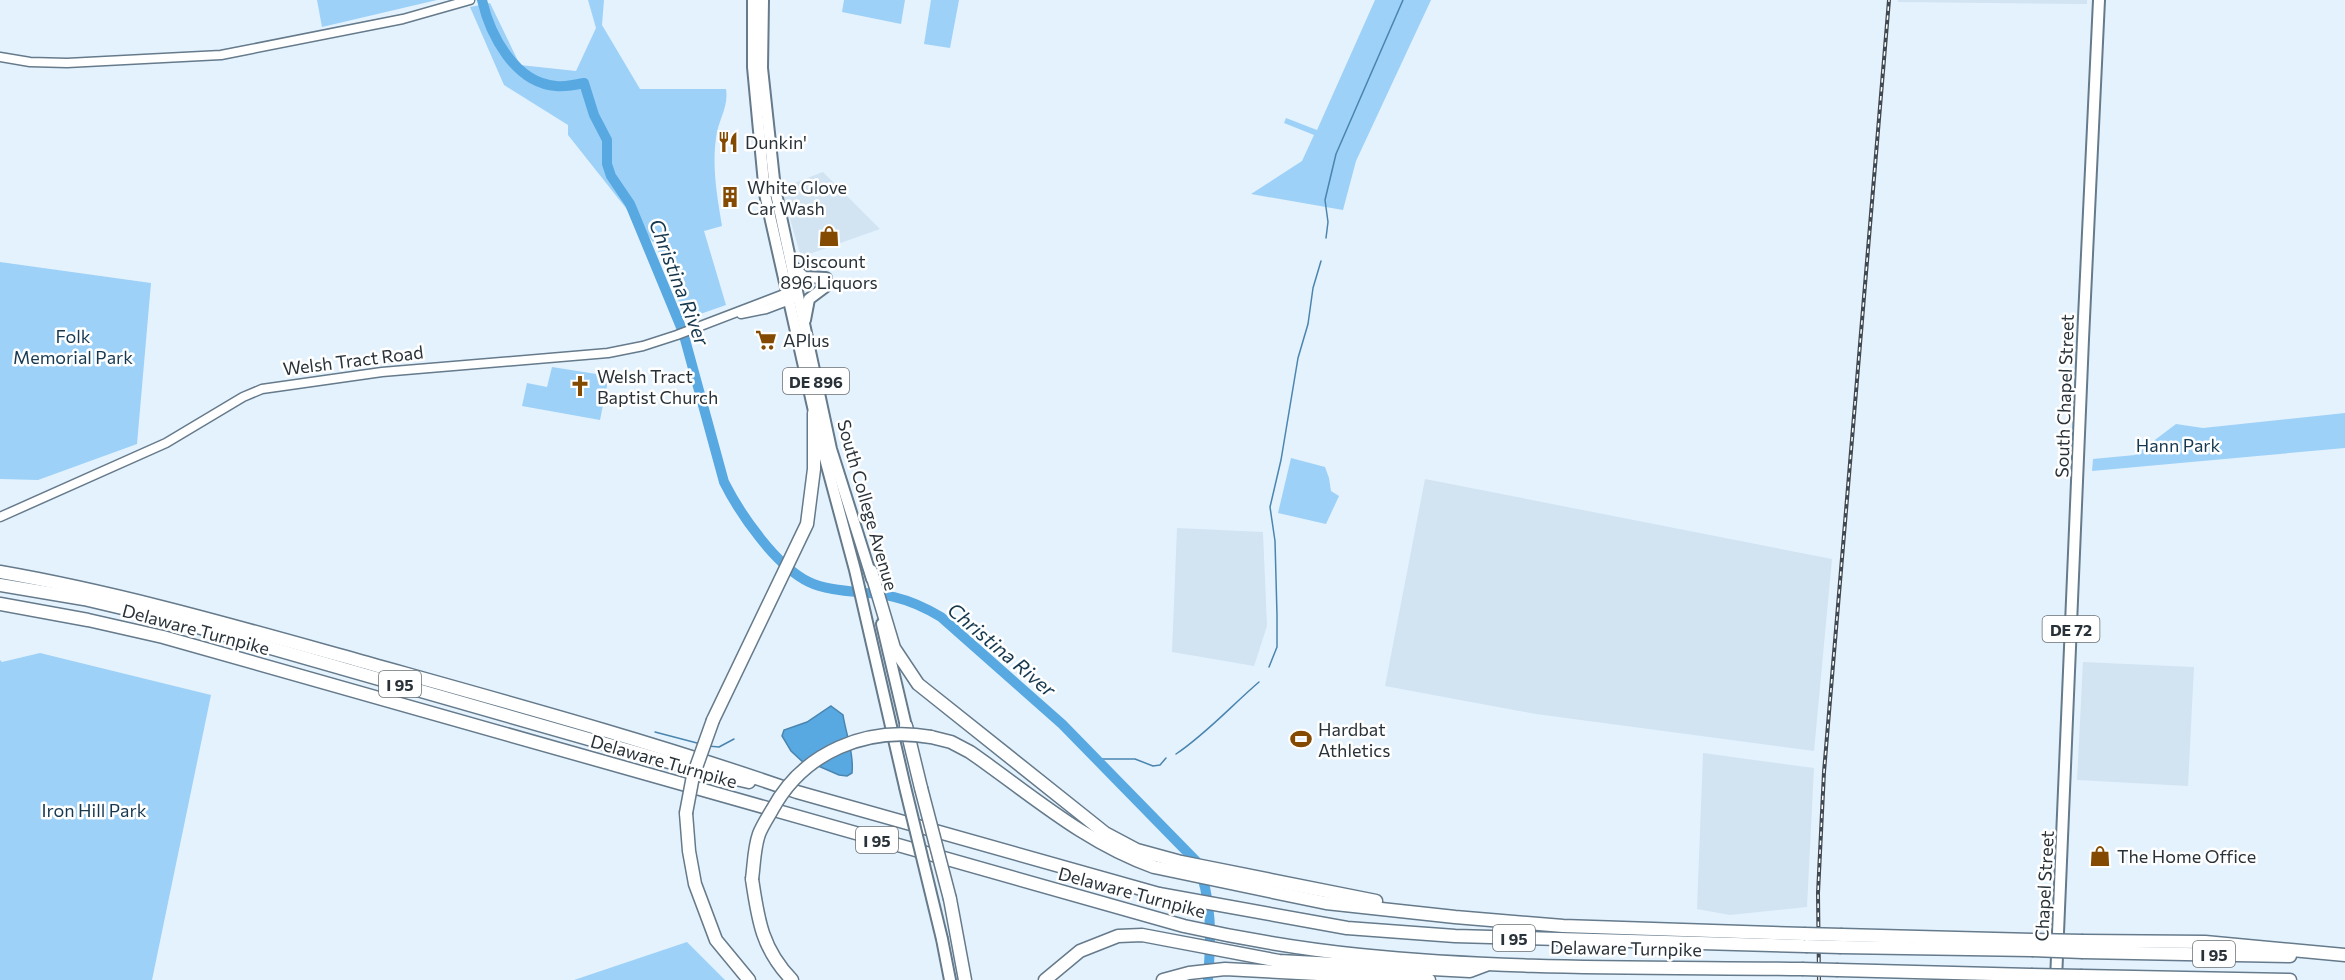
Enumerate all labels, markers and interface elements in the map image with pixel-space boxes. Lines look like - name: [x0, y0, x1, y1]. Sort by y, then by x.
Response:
- restaurant icon: Dunkin': [716, 130, 740, 154]
- place label: Dunkin': [745, 131, 807, 153]
- place label: White Glove Car Wash: [747, 176, 847, 219]
- building icon: White Glove Car Wash: [718, 185, 742, 209]
- water label: Christina River: [645, 215, 715, 350]
- shop icon: Discount 896 Liquors: [817, 224, 841, 248]
- place label: Discount 896 Liquors: [780, 250, 878, 293]
- street label: South Chapel Street: [2050, 314, 2078, 478]
- park label: Folk Memorial Park: [13, 325, 133, 368]
- supermarket icon: APlus: [754, 328, 778, 352]
- place label: APlus: [783, 329, 830, 351]
- street label: Welsh Tract Road: [282, 340, 424, 380]
- place label: Welsh Tract Baptist Church: [597, 365, 718, 408]
- road number: DE 896: [783, 368, 849, 394]
- church icon: Welsh Tract Baptist Church: [568, 374, 592, 398]
- street label: South College Avenue: [833, 417, 903, 593]
- park label: Hann Park: [2136, 434, 2221, 456]
- water label: Christina River: [943, 597, 1062, 702]
- street label: Delaware Turnpike: [120, 599, 272, 659]
- road number: DE 72: [2042, 616, 2100, 642]
- road number: I 95: [379, 671, 421, 697]
- place label: Hardbat Athletics: [1318, 718, 1390, 761]
- sports icon: Hardbat Athletics: [1289, 727, 1313, 751]
- street label: Delaware Turnpike: [588, 730, 740, 792]
- park label: Iron Hill Park: [42, 799, 147, 821]
- road number: I 95: [856, 827, 898, 853]
- street label: Chapel Street: [2030, 830, 2058, 942]
- shop icon: The Home Office: [2088, 844, 2112, 868]
- place label: The Home Office: [2117, 845, 2256, 867]
- street label: Delaware Turnpike: [1056, 862, 1208, 922]
- road number: I 95: [1493, 925, 1535, 951]
- street label: Delaware Turnpike: [1550, 936, 1702, 960]
- road number: I 95: [2193, 941, 2235, 967]

